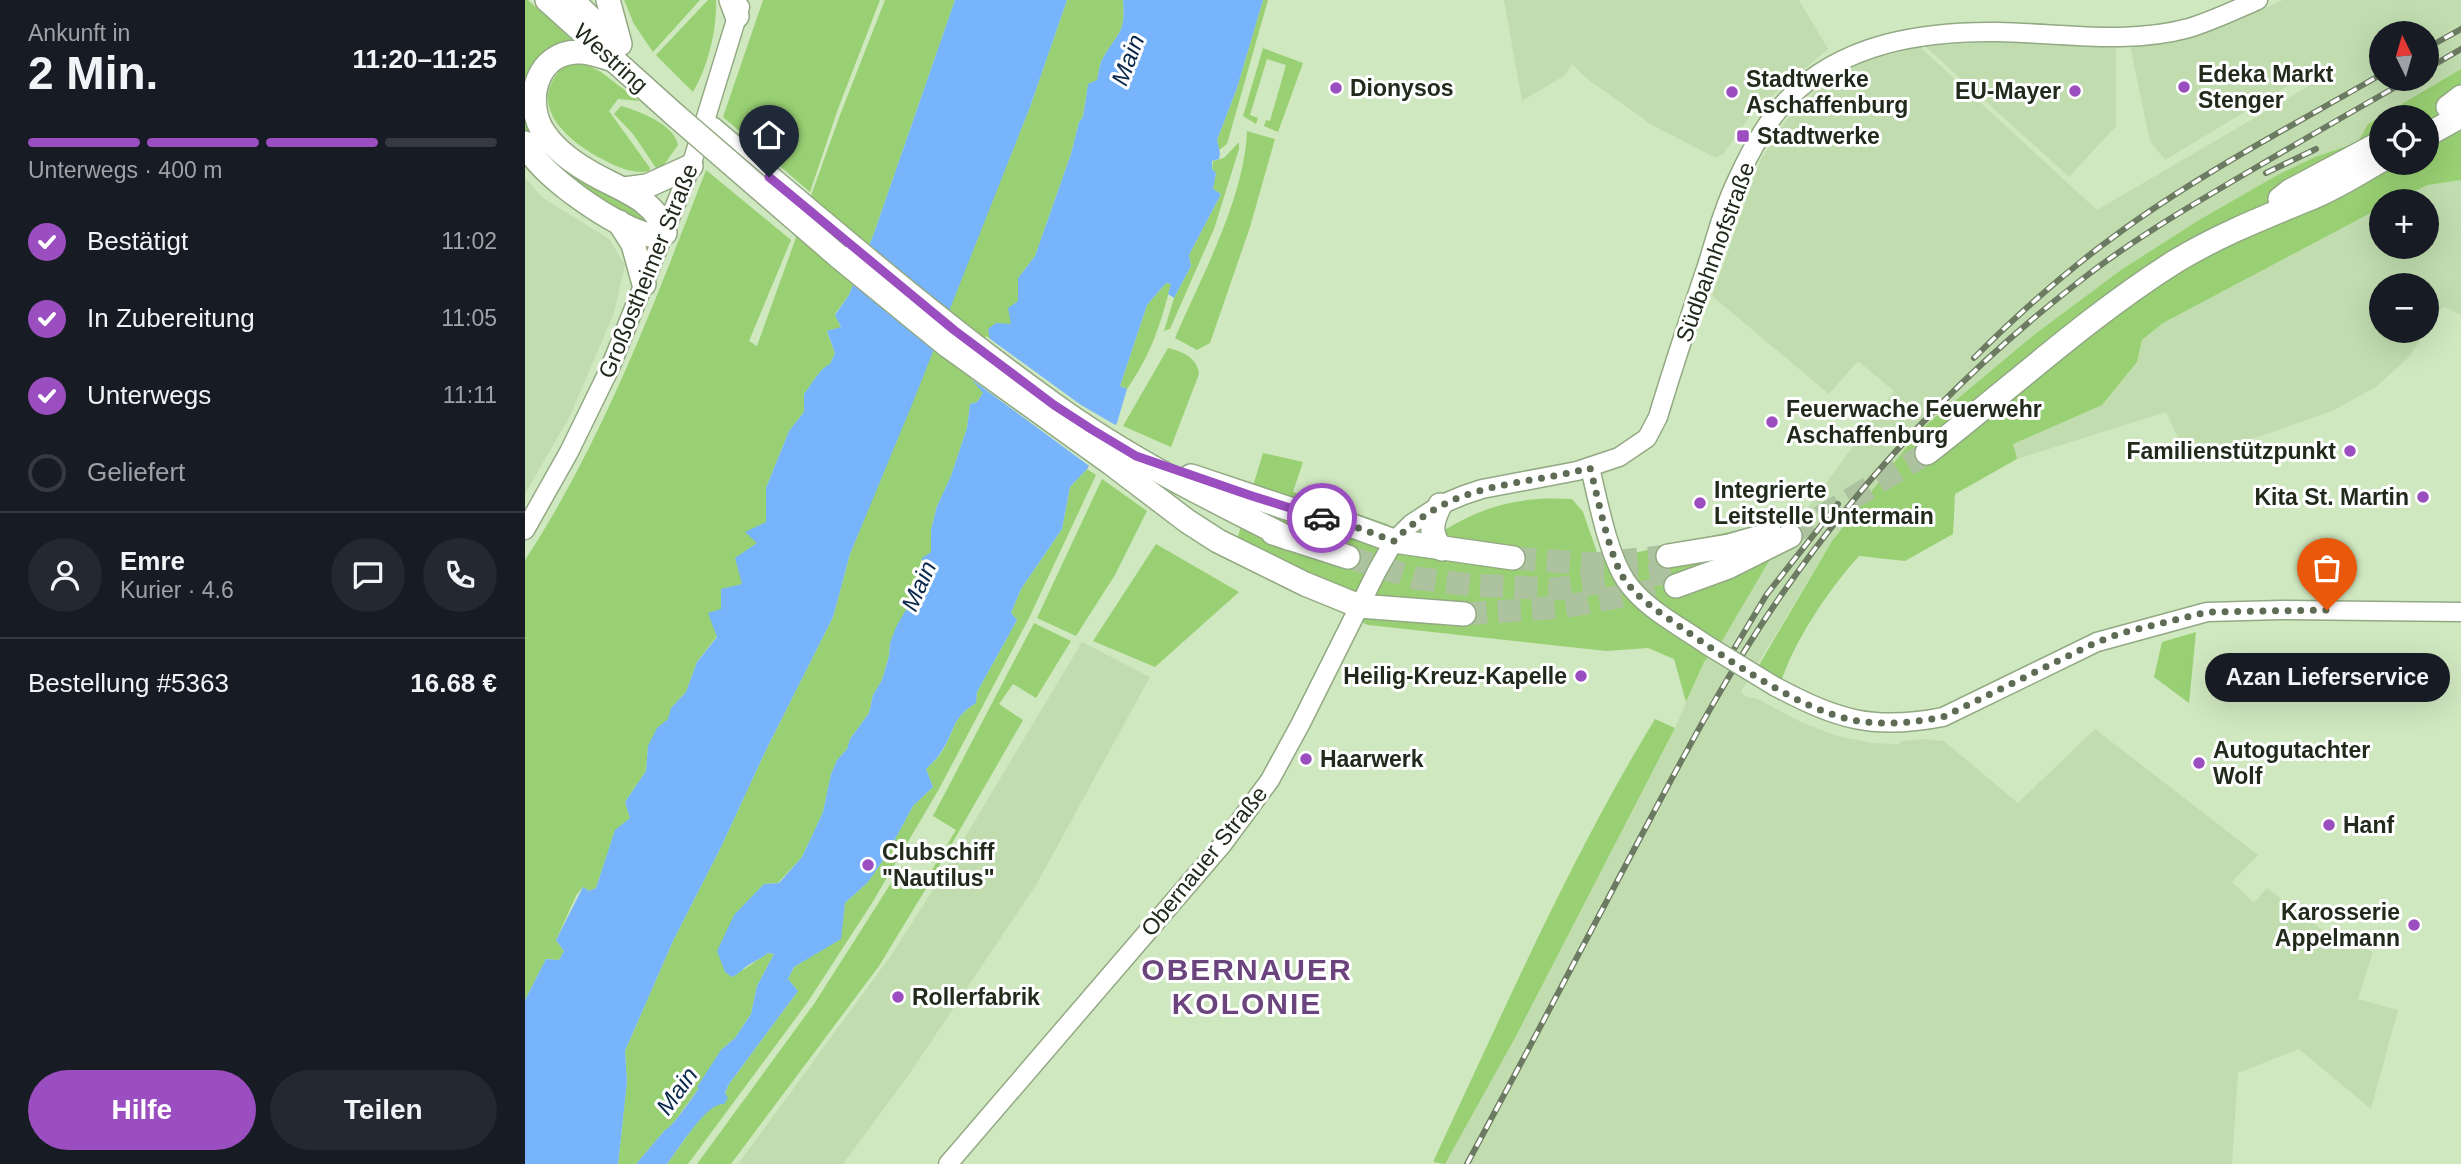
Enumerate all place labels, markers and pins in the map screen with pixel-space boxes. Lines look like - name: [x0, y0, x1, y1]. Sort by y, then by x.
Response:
- place label: Edeka Markt Stenger: [2198, 61, 2334, 113]
- place label: Stadtwerke Aschaffenburg: [1746, 66, 1908, 118]
- place label: Dionysos: [1350, 75, 1454, 101]
- place label: EU-Mayer: [1955, 78, 2061, 104]
- marker: Edeka Markt Stenger: [2176, 79, 2192, 95]
- marker: Dionysos: [1328, 80, 1344, 96]
- marker: EU-Mayer: [2067, 83, 2083, 99]
- marker: Stadtwerke Aschaffenburg: [1724, 84, 1740, 100]
- pin: [739, 105, 799, 177]
- place label: Stadtwerke: [1757, 123, 1880, 149]
- marker: Stadtwerke: [1735, 128, 1751, 144]
- place label: Feuerwache Feuerwehr Aschaffenburg: [1786, 396, 2042, 448]
- marker: Feuerwache Feuerwehr Aschaffenburg: [1764, 414, 1780, 430]
- place label: Familienstützpunkt: [2126, 438, 2336, 464]
- marker: Familienstützpunkt: [2342, 443, 2358, 459]
- place label: Integrierte Leitstelle Untermain: [1714, 477, 1934, 529]
- place label: Kita St. Martin: [2254, 484, 2409, 510]
- marker: Kita St. Martin: [2415, 489, 2431, 505]
- marker: Integrierte Leitstelle Untermain: [1692, 495, 1708, 511]
- pin: [2297, 538, 2357, 610]
- callout: Azan Lieferservice: [2205, 652, 2449, 701]
- place label: Heilig-Kreuz-Kapelle: [1343, 663, 1567, 689]
- marker: Heilig-Kreuz-Kapelle: [1573, 668, 1589, 684]
- place label: Autogutachter Wolf: [2213, 737, 2370, 789]
- place label: Haarwerk: [1320, 746, 1424, 772]
- marker: Haarwerk: [1298, 751, 1314, 767]
- marker: Autogutachter Wolf: [2191, 755, 2207, 771]
- place label: Hanf: [2343, 812, 2394, 838]
- marker: Hanf: [2321, 817, 2337, 833]
- place label: Clubschiff "Nautilus": [882, 839, 995, 891]
- marker: Clubschiff "Nautilus": [860, 857, 876, 873]
- place label: Karosserie Appelmann: [2275, 899, 2400, 951]
- marker: Karosserie Appelmann: [2406, 917, 2422, 933]
- place label: Rollerfabrik: [912, 984, 1040, 1010]
- marker: Rollerfabrik: [890, 989, 906, 1005]

